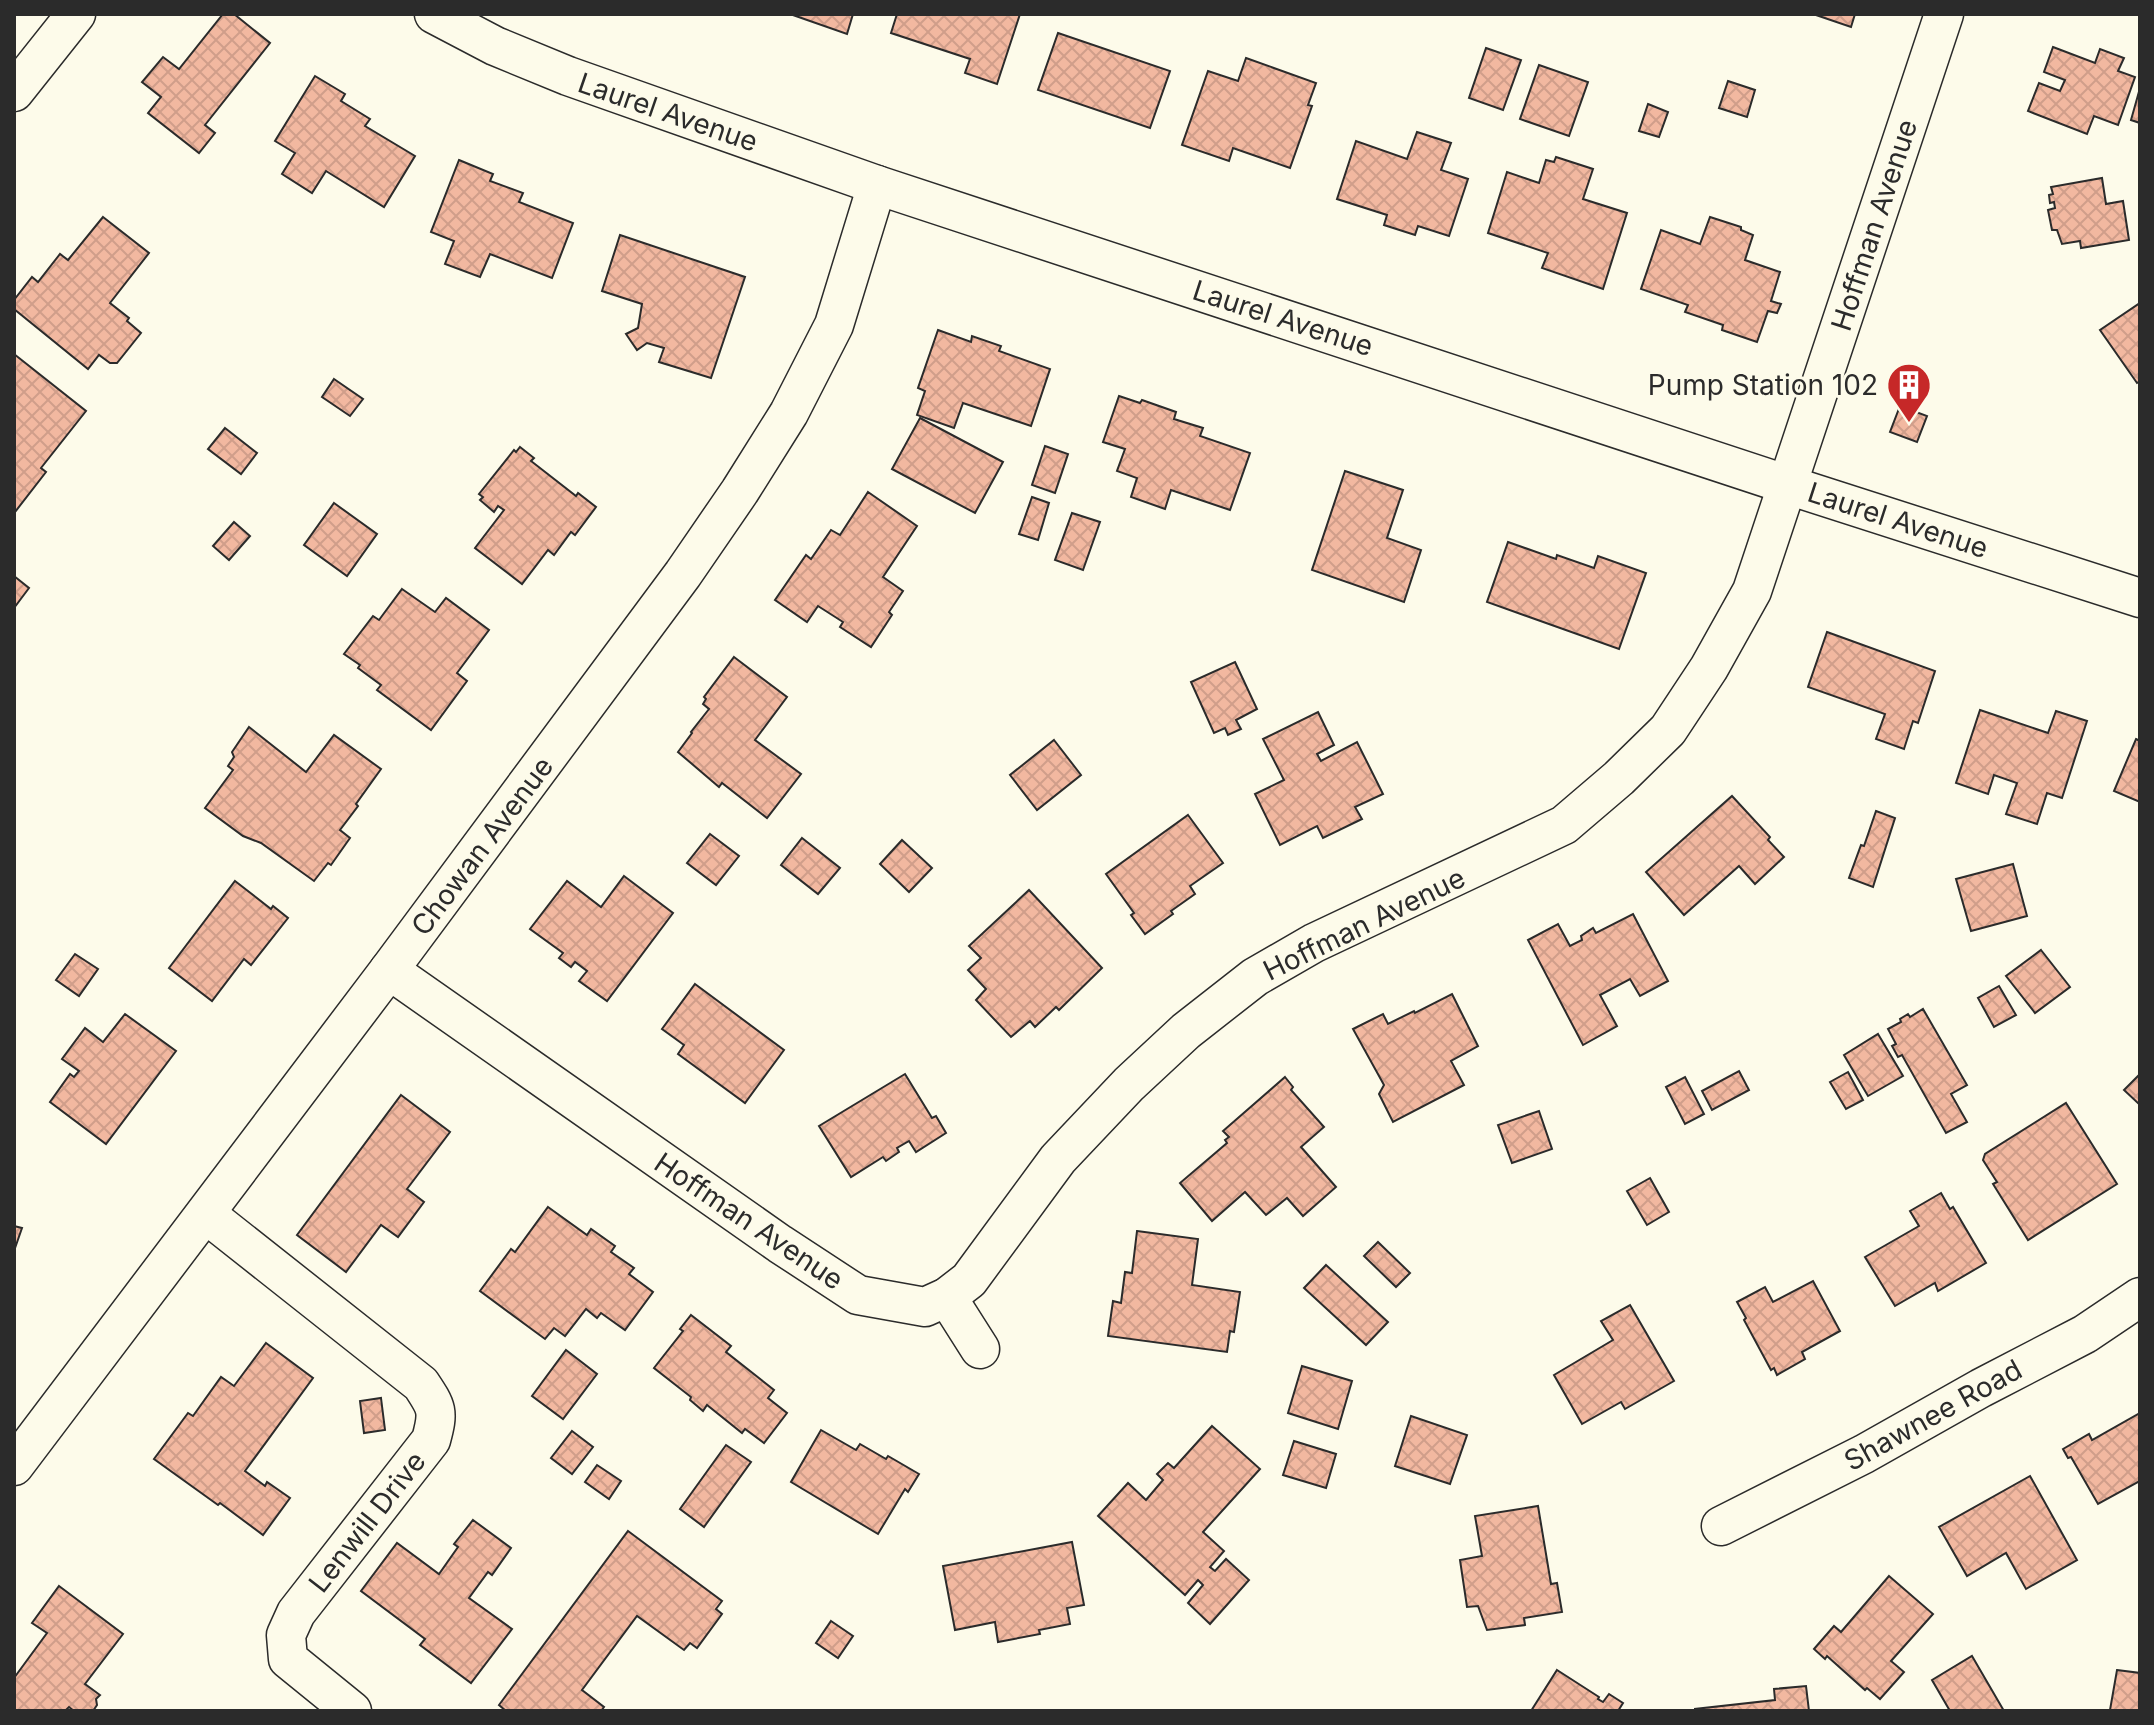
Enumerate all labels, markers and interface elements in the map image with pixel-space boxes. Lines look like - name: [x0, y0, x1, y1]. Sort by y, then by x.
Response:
- street label: Laurel Avenue: [574, 65, 762, 159]
- street label: Hoffman Avenue: [1824, 115, 1924, 335]
- street label: Laurel Avenue: [1189, 273, 1377, 363]
- building icon: Pump Station 102: [1885, 361, 1933, 424]
- place label: Pump Station 102: [1648, 368, 1878, 402]
- street label: Laurel Avenue: [1804, 475, 1992, 565]
- street label: Chowan Avenue: [404, 750, 560, 942]
- street label: Hoffman Avenue: [1258, 860, 1470, 988]
- street label: Hoffman Avenue: [648, 1145, 850, 1297]
- street label: Shawnee Road: [1838, 1352, 2028, 1478]
- street label: Lenwill Drive: [301, 1445, 433, 1599]

